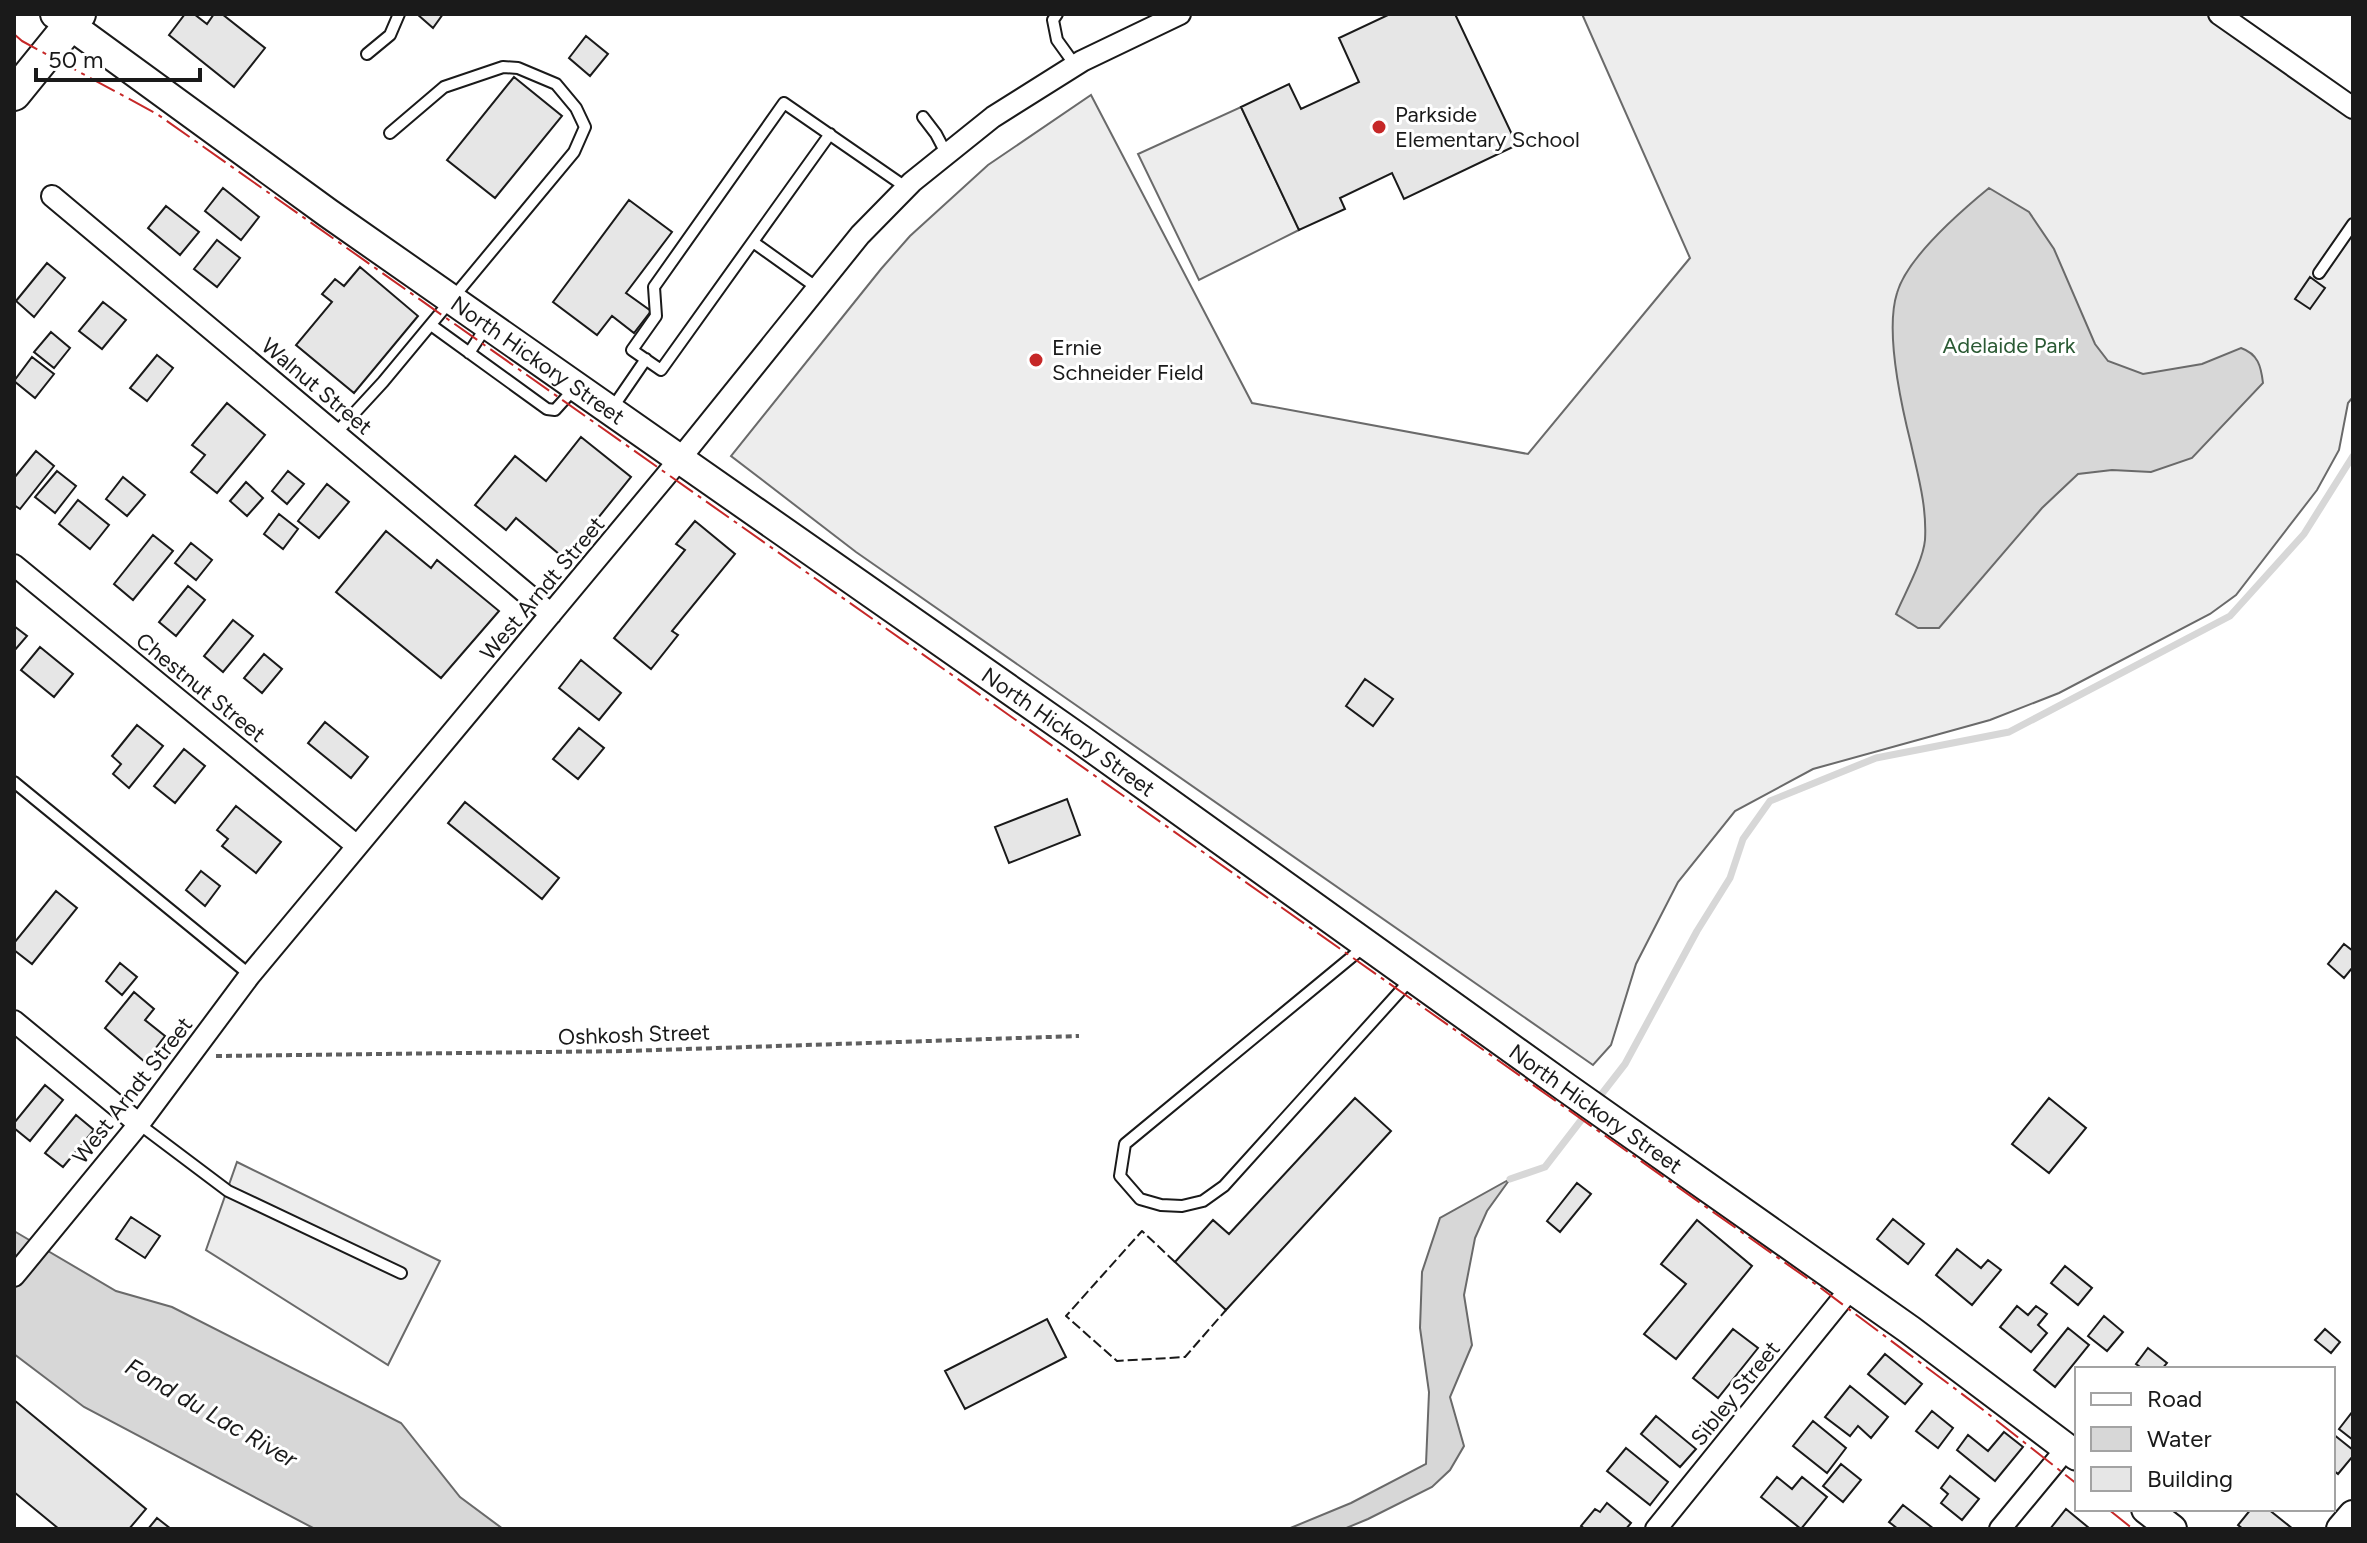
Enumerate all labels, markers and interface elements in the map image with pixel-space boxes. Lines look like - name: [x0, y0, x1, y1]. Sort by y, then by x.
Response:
- scale bar: [36, 32, 200, 82]
- text: 50 m: [48, 45, 104, 74]
- place label: Parkside Elementary School: [1395, 101, 1580, 153]
- marker: Parkside Elementary School: [1370, 118, 1388, 136]
- street label: North Hickory Street: [445, 290, 630, 430]
- street label: Walnut Street: [256, 332, 378, 440]
- park label: Adelaide Park: [1943, 332, 2076, 359]
- place label: Ernie Schneider Field: [1052, 334, 1204, 386]
- marker: Ernie Schneider Field: [1027, 351, 1045, 369]
- street label: West Arndt Street: [474, 511, 610, 666]
- street label: Chestnut Street: [131, 627, 271, 748]
- street label: North Hickory Street: [976, 662, 1160, 803]
- street label: West Arndt Street: [67, 1011, 198, 1169]
- street label: Oshkosh Street: [557, 1018, 711, 1051]
- street label: North Hickory Street: [1504, 1038, 1687, 1179]
- street label: Sibley Street: [1685, 1336, 1786, 1451]
- water label: Fond du Lac River: [120, 1352, 303, 1474]
- legend: [2075, 1367, 2335, 1511]
- text: Road: [2147, 1384, 2202, 1413]
- text: Water: [2147, 1424, 2212, 1453]
- text: Building: [2147, 1464, 2233, 1493]

